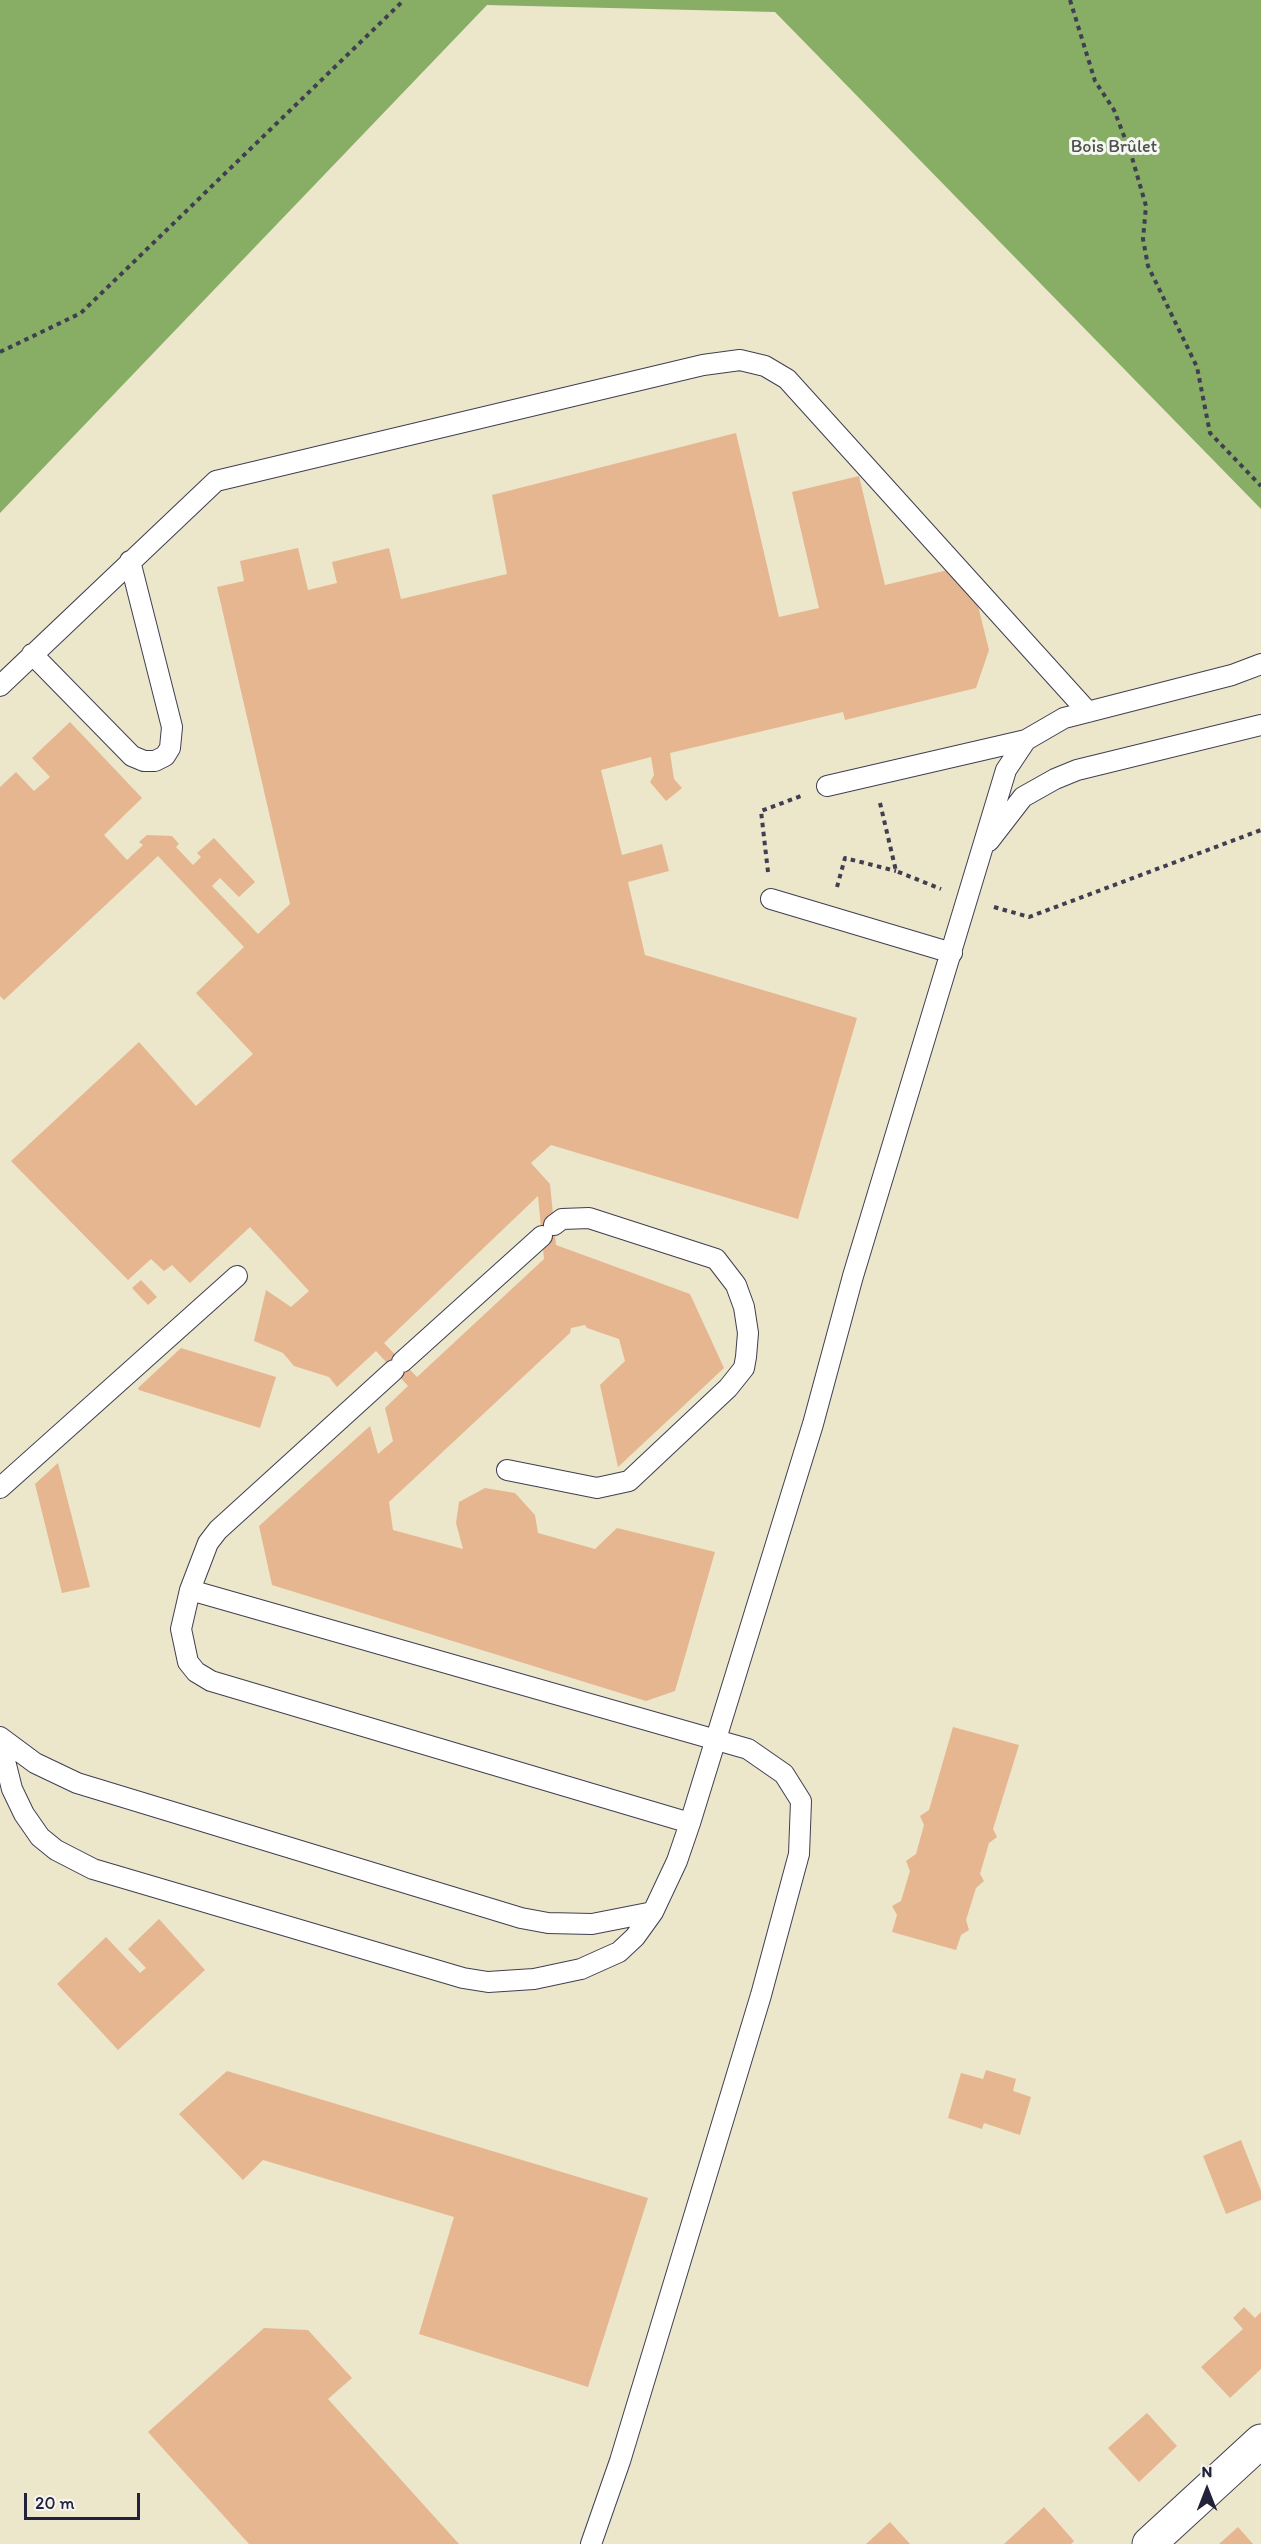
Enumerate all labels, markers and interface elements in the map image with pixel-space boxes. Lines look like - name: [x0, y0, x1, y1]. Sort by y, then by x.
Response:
- park label: Bois Brûlet: [1071, 136, 1157, 158]
- north arrow: [1177, 2460, 1237, 2520]
- text: N: [1202, 2462, 1212, 2481]
- scale bar: [27, 2481, 142, 2519]
- text: 20 m: [35, 2492, 75, 2514]

